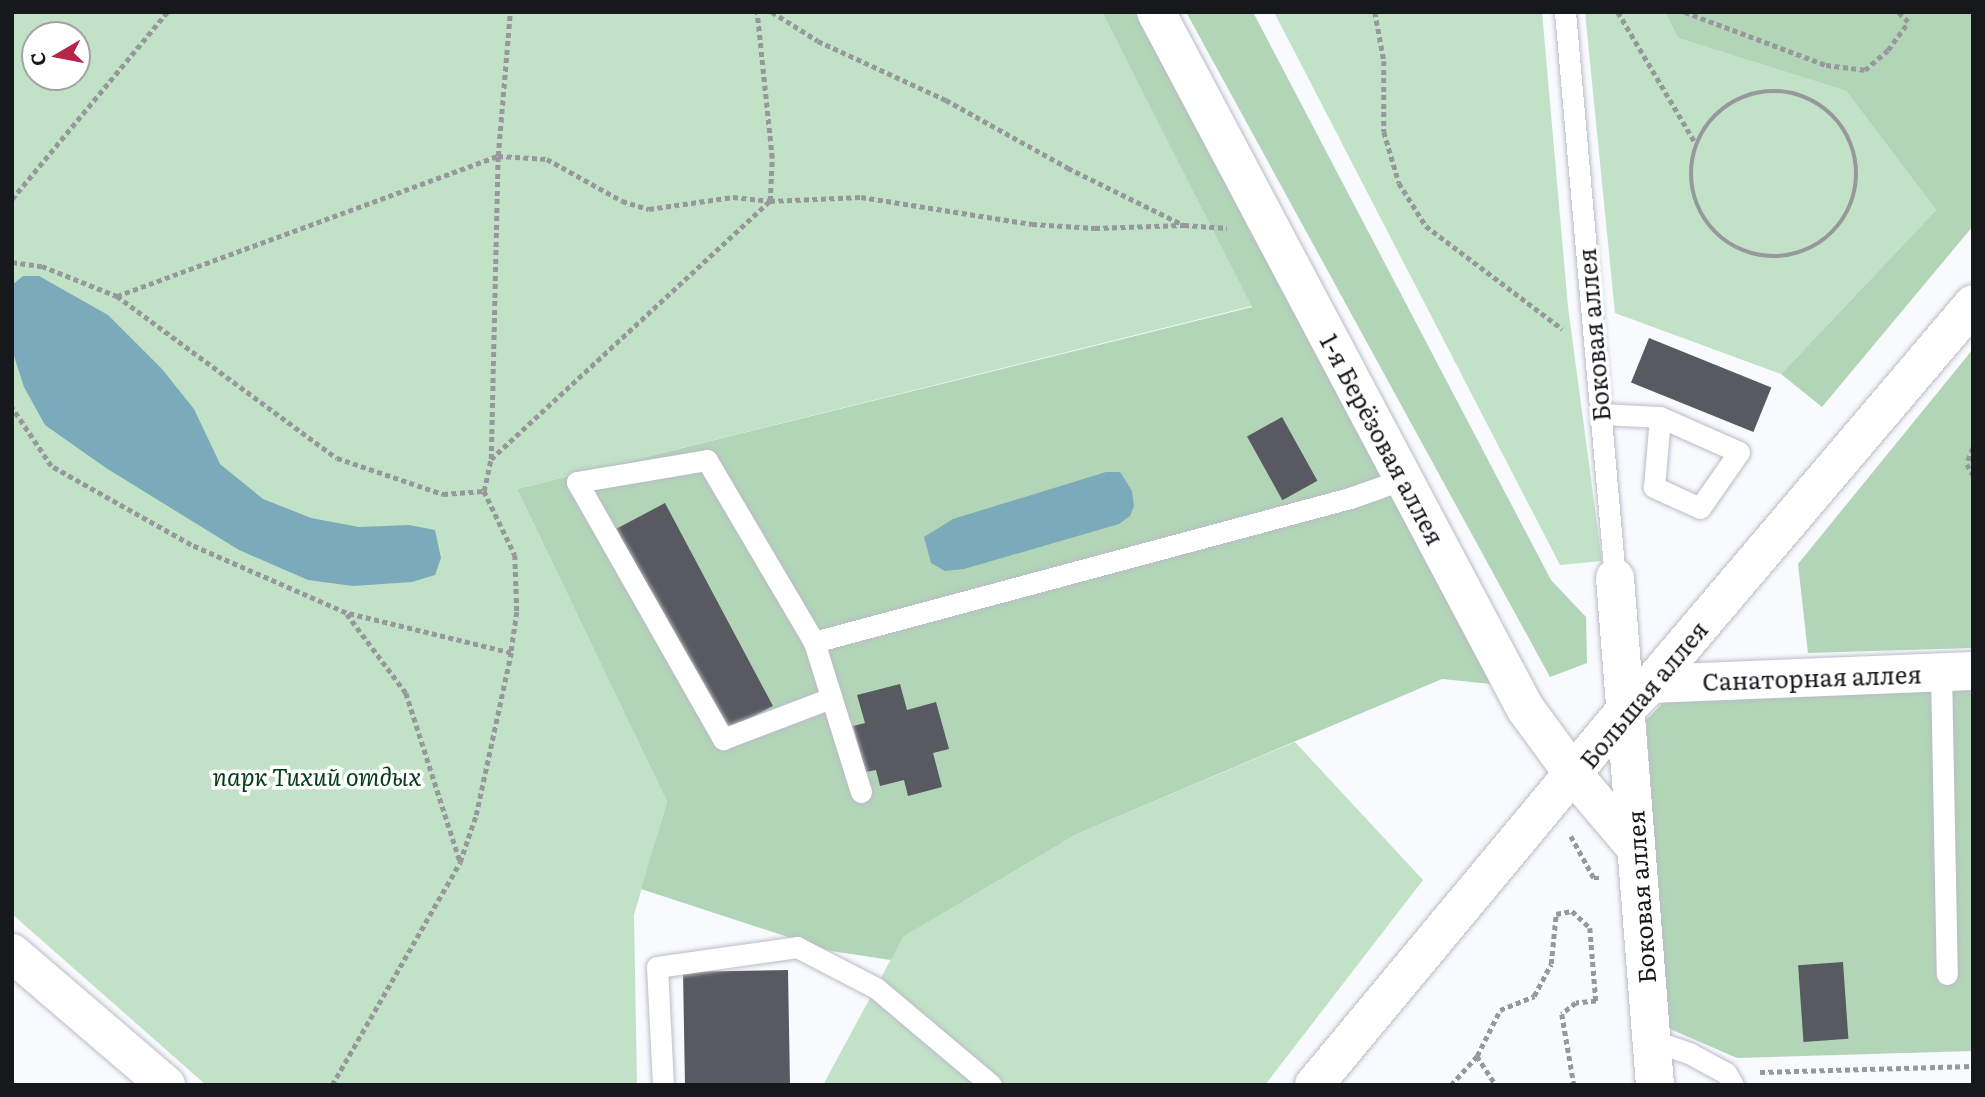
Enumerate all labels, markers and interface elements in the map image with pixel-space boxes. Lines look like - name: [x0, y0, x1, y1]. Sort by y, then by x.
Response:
- north arrow: [21, 21, 91, 91]
- text: С: [22, 50, 52, 68]
- street label: Боковая аллея: [1571, 247, 1615, 423]
- street label: 1-я Берёзовая аллея: [1315, 329, 1451, 549]
- street label: Большая аллея: [1573, 615, 1713, 773]
- street label: Санаторная аллея: [1702, 659, 1922, 695]
- park label: парк Тихий отдых: [213, 762, 421, 790]
- street label: Боковая аллея: [1620, 809, 1660, 985]

